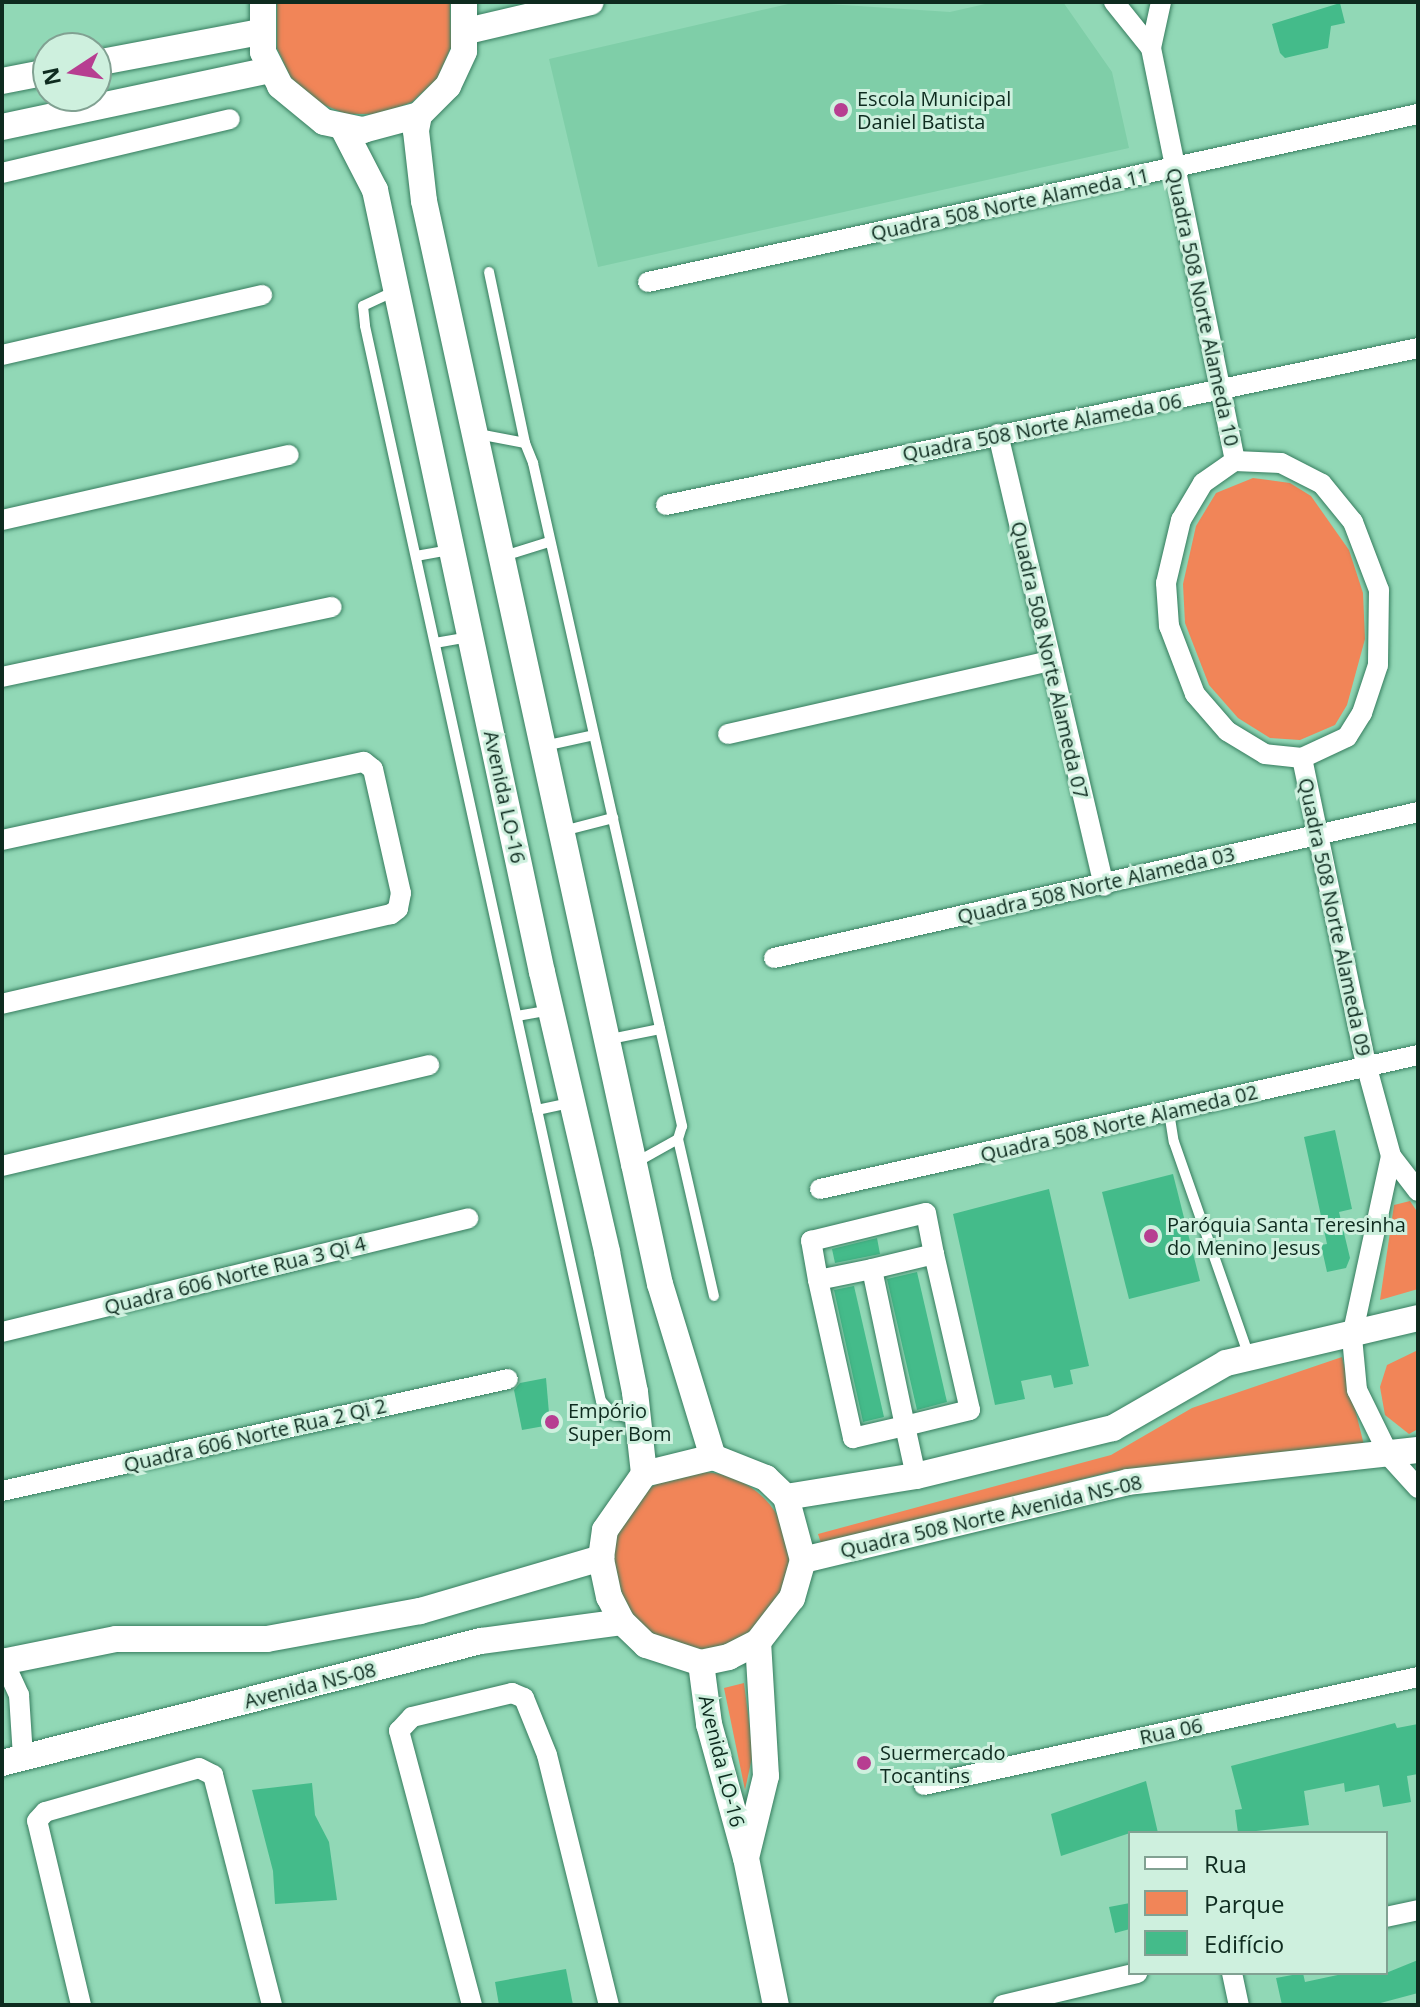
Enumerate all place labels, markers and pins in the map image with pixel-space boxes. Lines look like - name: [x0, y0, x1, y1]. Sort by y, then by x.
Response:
- place label: Escola Municipal Daniel Batista: [857, 86, 1011, 133]
- marker: Escola Municipal Daniel Batista: [832, 101, 850, 119]
- place label: Paróquia Santa Teresinha do Menino Jesus: [1167, 1212, 1406, 1259]
- marker: Paróquia Santa Teresinha do Menino Jesus: [1142, 1227, 1160, 1245]
- place label: Empório Super Bom: [568, 1398, 672, 1445]
- marker: Empório Super Bom: [543, 1413, 561, 1431]
- place label: Suermercado Tocantins: [880, 1740, 1006, 1787]
- marker: Suermercado Tocantins: [855, 1754, 873, 1772]

